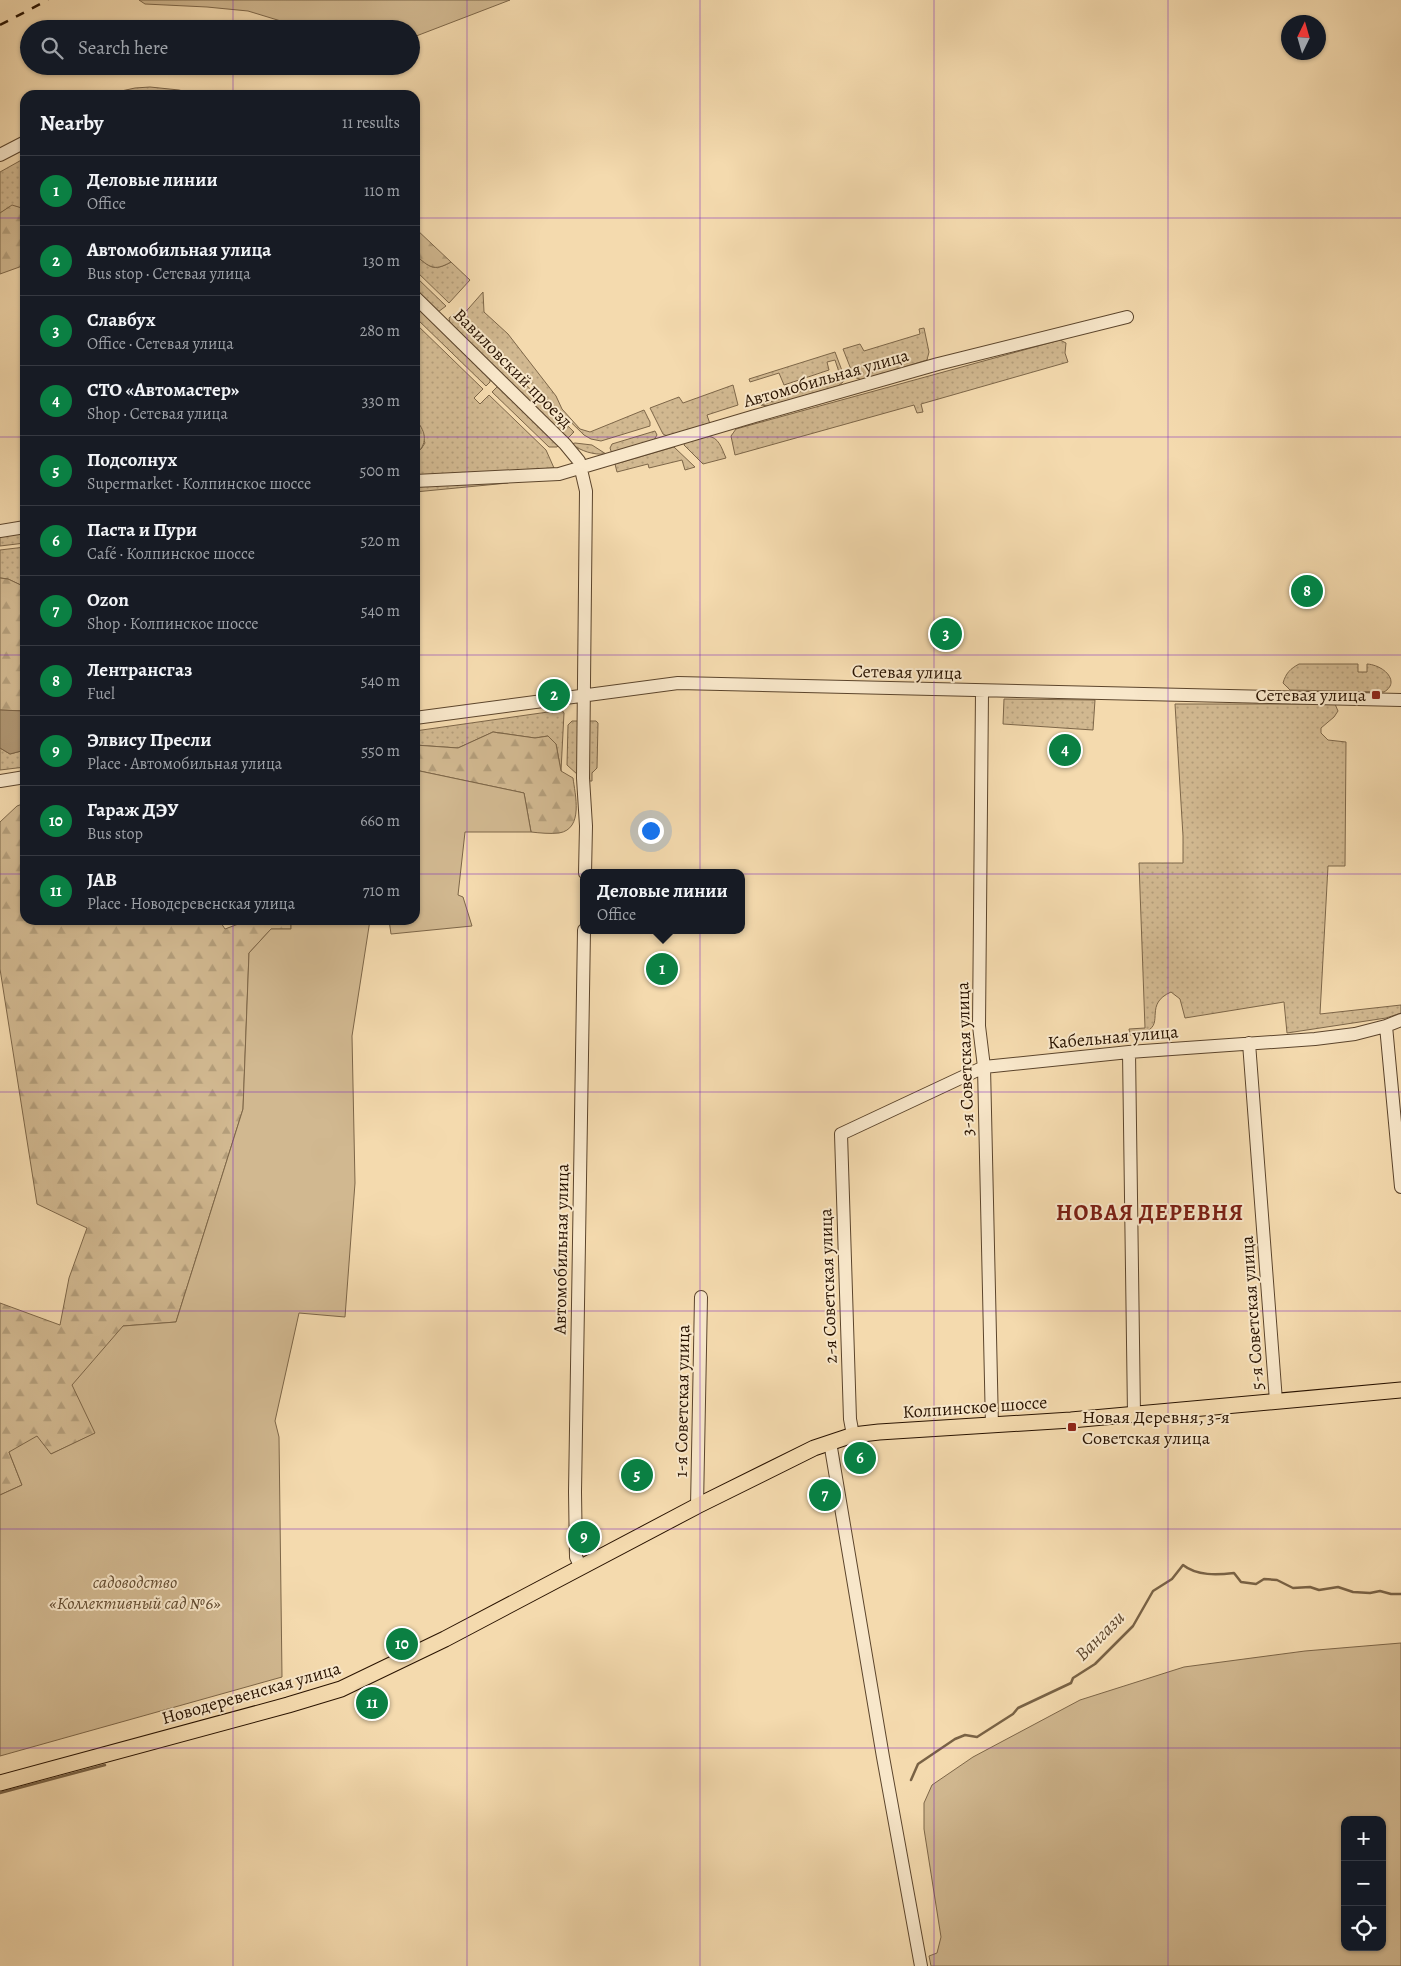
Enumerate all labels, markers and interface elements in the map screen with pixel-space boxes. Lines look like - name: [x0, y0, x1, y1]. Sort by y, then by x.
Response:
- north arrow: [1281, 15, 1326, 60]
- search box: [20, 20, 420, 75]
- icon: search: [38, 34, 66, 62]
- text: Search here: [78, 35, 168, 61]
- text: Nearby: [40, 109, 103, 137]
- text: 11 results: [342, 112, 400, 134]
- text: Деловые линии: [87, 167, 218, 193]
- text: 1: [53, 180, 59, 202]
- text: 110 m: [364, 180, 400, 202]
- text: Office: [87, 193, 126, 215]
- text: Автомобильная улица: [87, 237, 271, 263]
- text: 2: [52, 250, 60, 272]
- text: 130 m: [363, 250, 400, 272]
- text: Bus stop · Сетевая улица: [87, 263, 251, 285]
- street label: Вавиловский проезд: [448, 303, 578, 433]
- text: Славбух: [87, 307, 156, 333]
- text: 3: [53, 320, 59, 342]
- text: 280 m: [360, 320, 400, 342]
- text: Office · Сетевая улица: [87, 333, 234, 355]
- street label: Автомобильная улица: [740, 343, 912, 413]
- text: СТО «Автомастер»: [87, 377, 239, 403]
- text: 4: [52, 390, 60, 412]
- text: 330 m: [362, 390, 400, 412]
- text: Shop · Сетевая улица: [87, 403, 228, 425]
- text: Подсолнух: [87, 447, 177, 473]
- text: 5: [53, 460, 59, 482]
- text: 500 m: [360, 460, 400, 482]
- text: Supermarket · Колпинское шоссе: [87, 473, 311, 495]
- text: Паста и Пури: [87, 517, 197, 543]
- text: 6: [52, 530, 60, 552]
- text: 520 m: [361, 530, 400, 552]
- text: Café · Колпинское шоссе: [87, 543, 255, 565]
- pin: 8: [1291, 572, 1323, 610]
- text: Ozon: [87, 587, 129, 613]
- text: 7: [53, 600, 59, 622]
- text: 540 m: [361, 600, 400, 622]
- text: Shop · Колпинское шоссе: [87, 613, 259, 635]
- pin: 3: [930, 615, 962, 653]
- text: Лентрансгаз: [87, 657, 192, 683]
- street label: Сетевая улица: [852, 659, 963, 685]
- text: 8: [52, 670, 60, 692]
- text: 540 m: [361, 670, 400, 692]
- pin: 2: [538, 676, 570, 714]
- text: Fuel: [87, 683, 115, 705]
- place label: Сетевая улица: [1256, 683, 1367, 707]
- marker: Сетевая улица: [1370, 689, 1382, 701]
- text: Элвису Пресли: [87, 727, 212, 753]
- pin: 4: [1049, 731, 1081, 769]
- text: 9: [52, 740, 60, 762]
- text: 550 m: [361, 740, 400, 762]
- text: Place · Автомобильная улица: [87, 753, 282, 775]
- text: Гараж ДЭУ: [87, 797, 178, 823]
- text: 10: [49, 810, 63, 832]
- text: 660 m: [360, 810, 400, 832]
- your location: [638, 818, 664, 844]
- text: Bus stop: [87, 823, 143, 845]
- text: JAB: [87, 867, 117, 893]
- popup: [580, 869, 745, 934]
- text: Деловые линии: [597, 878, 728, 904]
- text: 11: [50, 880, 62, 902]
- text: 710 m: [363, 880, 400, 902]
- text: Place · Новодеревенская улица: [87, 893, 295, 915]
- text: Office: [597, 904, 636, 926]
- pin: 1: [646, 950, 678, 988]
- street label: 3-я Советская улица: [950, 981, 980, 1137]
- street label: Кабельная улица: [1047, 1019, 1180, 1055]
- street label: Автомобильная улица: [547, 1163, 575, 1336]
- district label: НОВАЯ ДЕРЕВНЯ: [1056, 1198, 1244, 1228]
- street label: 2-я Советская улица: [813, 1207, 843, 1364]
- street label: 5-я Советская улица: [1235, 1234, 1269, 1391]
- street label: 1-я Советская улица: [669, 1324, 695, 1478]
- street label: Колпинское шоссе: [902, 1390, 1048, 1424]
- place label: Новая Деревня, 3-я Советская улица: [1082, 1405, 1230, 1450]
- marker: Новая Деревня, 3-я Советская улица: [1066, 1421, 1078, 1433]
- pin: 6: [844, 1439, 876, 1477]
- pin: 5: [621, 1456, 653, 1494]
- pin: 7: [809, 1476, 841, 1514]
- pin: 9: [568, 1518, 600, 1556]
- park label: садоводство «Коллективный сад №6»: [49, 1570, 221, 1615]
- water label: Вангази: [1069, 1605, 1131, 1667]
- pin: 10: [386, 1625, 418, 1663]
- street label: Новодеревенская улица: [159, 1656, 344, 1730]
- pin: 11: [356, 1684, 388, 1722]
- map controls: [1341, 1816, 1386, 1951]
- button: +: [1341, 1816, 1386, 1861]
- button: −: [1341, 1861, 1386, 1906]
- button: locate: [1341, 1906, 1386, 1951]

